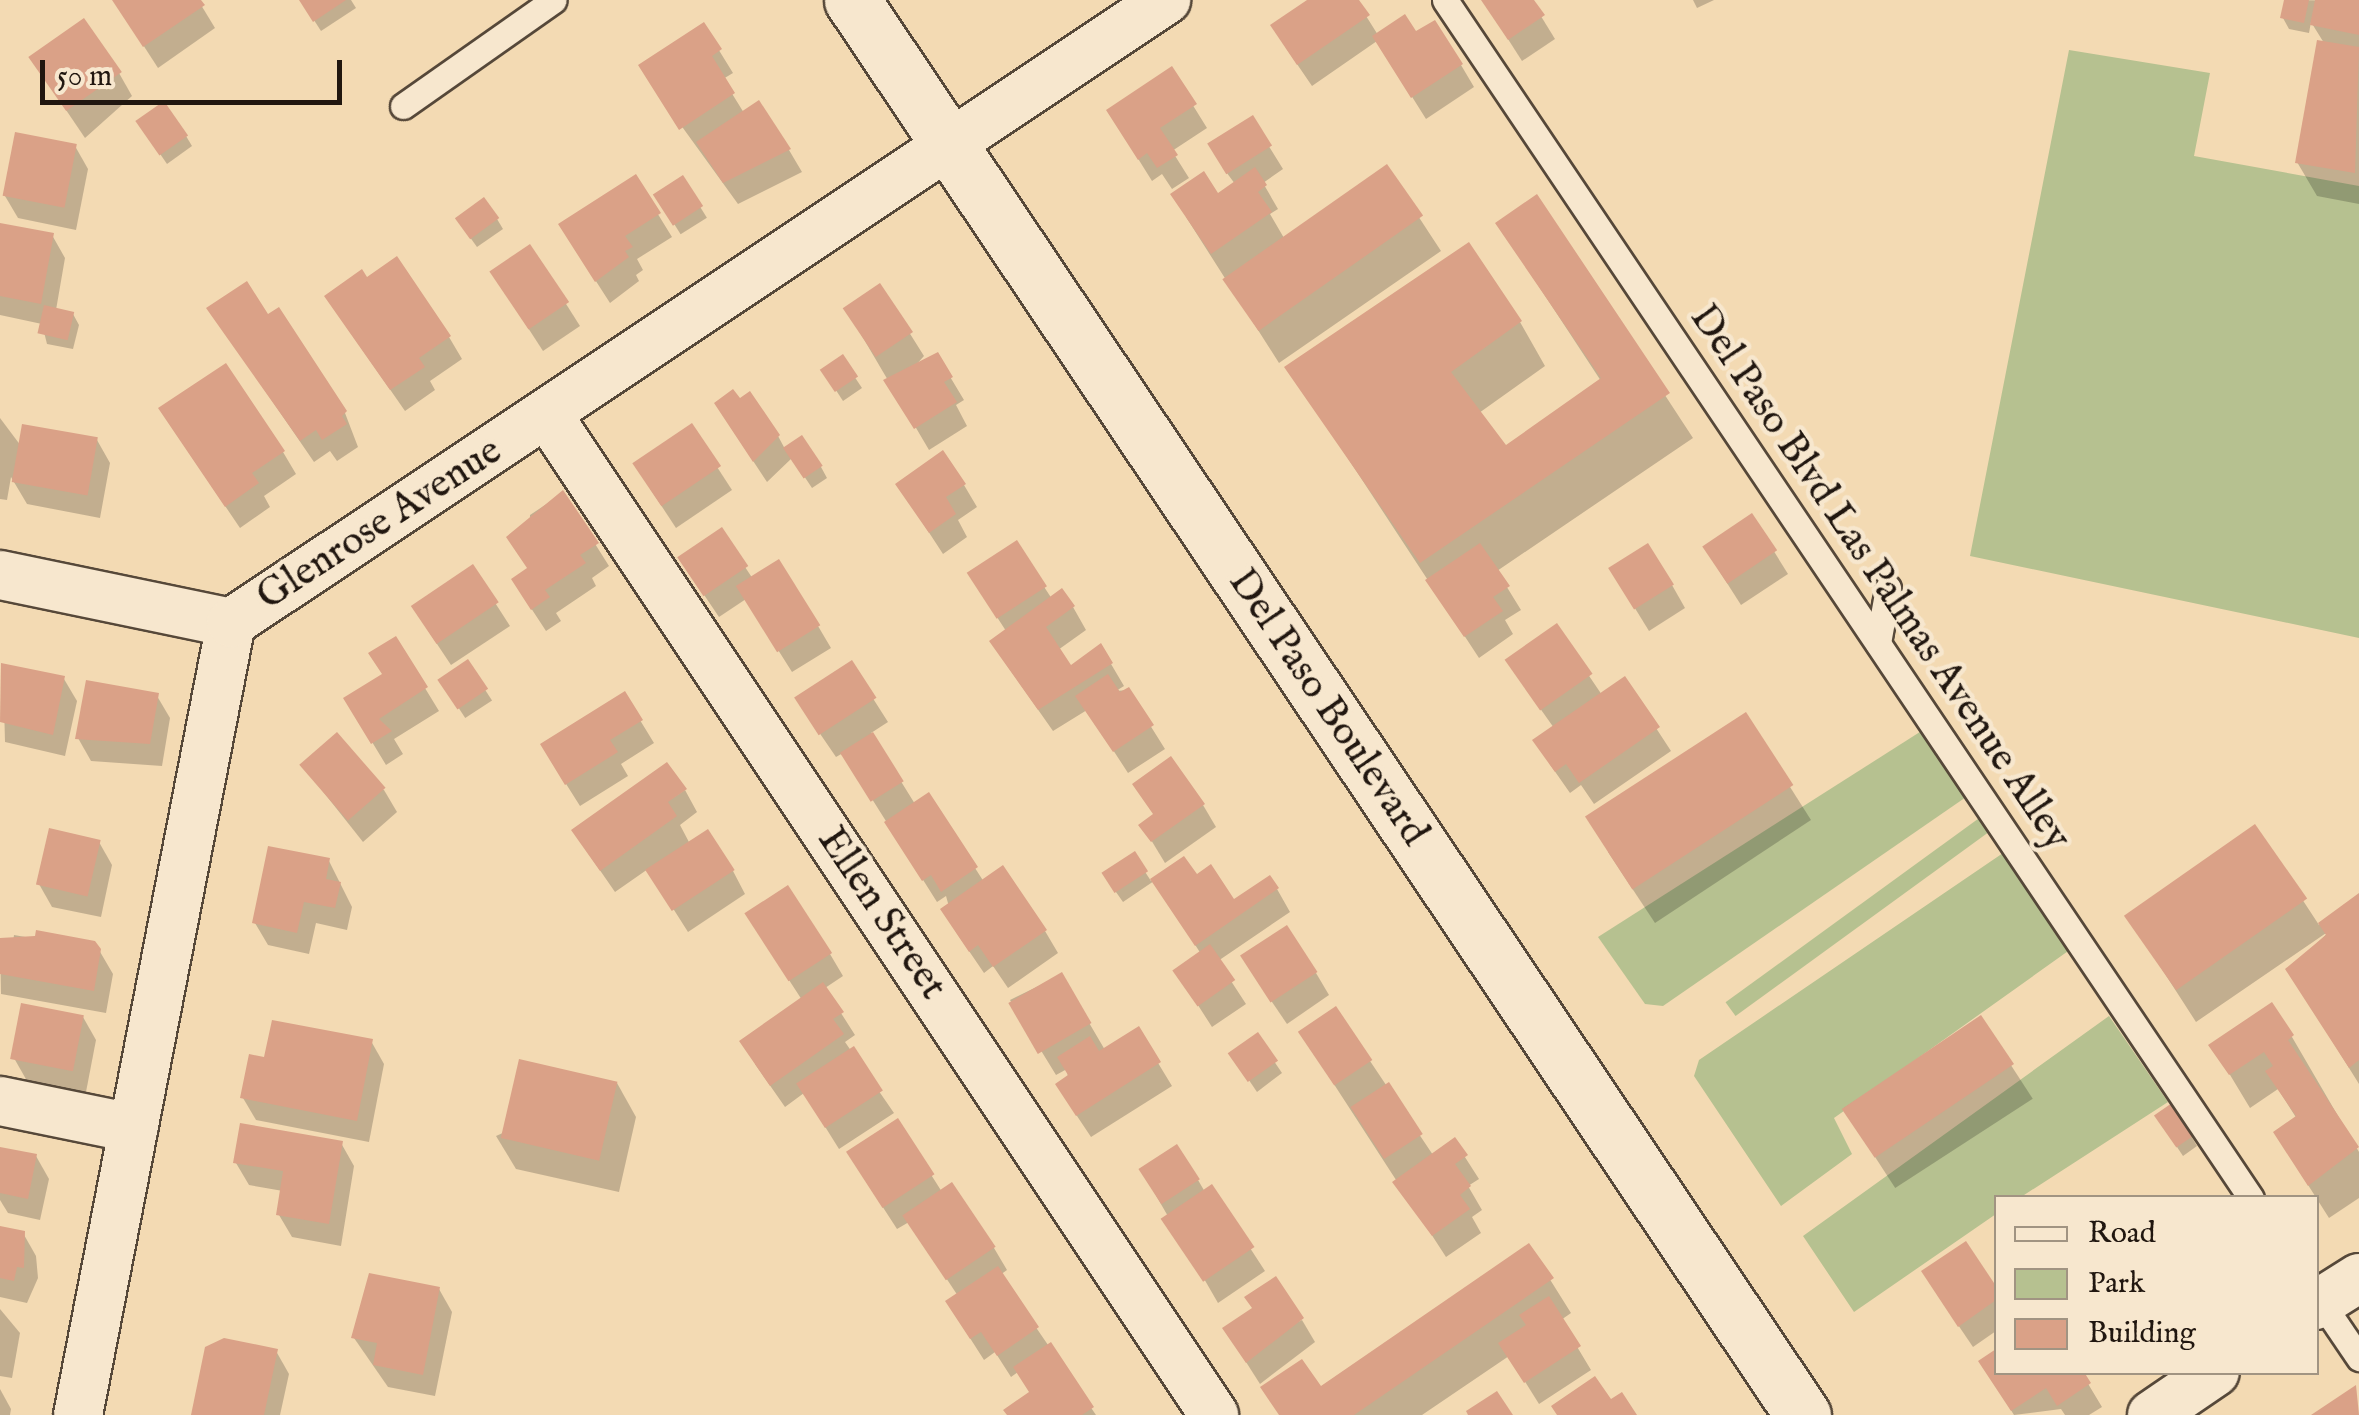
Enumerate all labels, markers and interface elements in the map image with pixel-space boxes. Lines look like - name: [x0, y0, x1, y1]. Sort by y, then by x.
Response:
- scale bar: [45, 40, 348, 102]
- text: 50 m: [57, 58, 112, 96]
- street label: Del Paso Blvd Las Palmas Avenue Alley: [1678, 296, 2080, 860]
- street label: Glenrose Avenue: [249, 428, 511, 622]
- street label: Del Paso Boulevard: [1217, 561, 1437, 855]
- street label: Ellen Street: [806, 819, 956, 1009]
- legend: [1994, 1195, 2319, 1375]
- text: Road: [2088, 1215, 2156, 1253]
- text: Park: [2088, 1265, 2145, 1303]
- text: Building: [2088, 1315, 2196, 1353]

